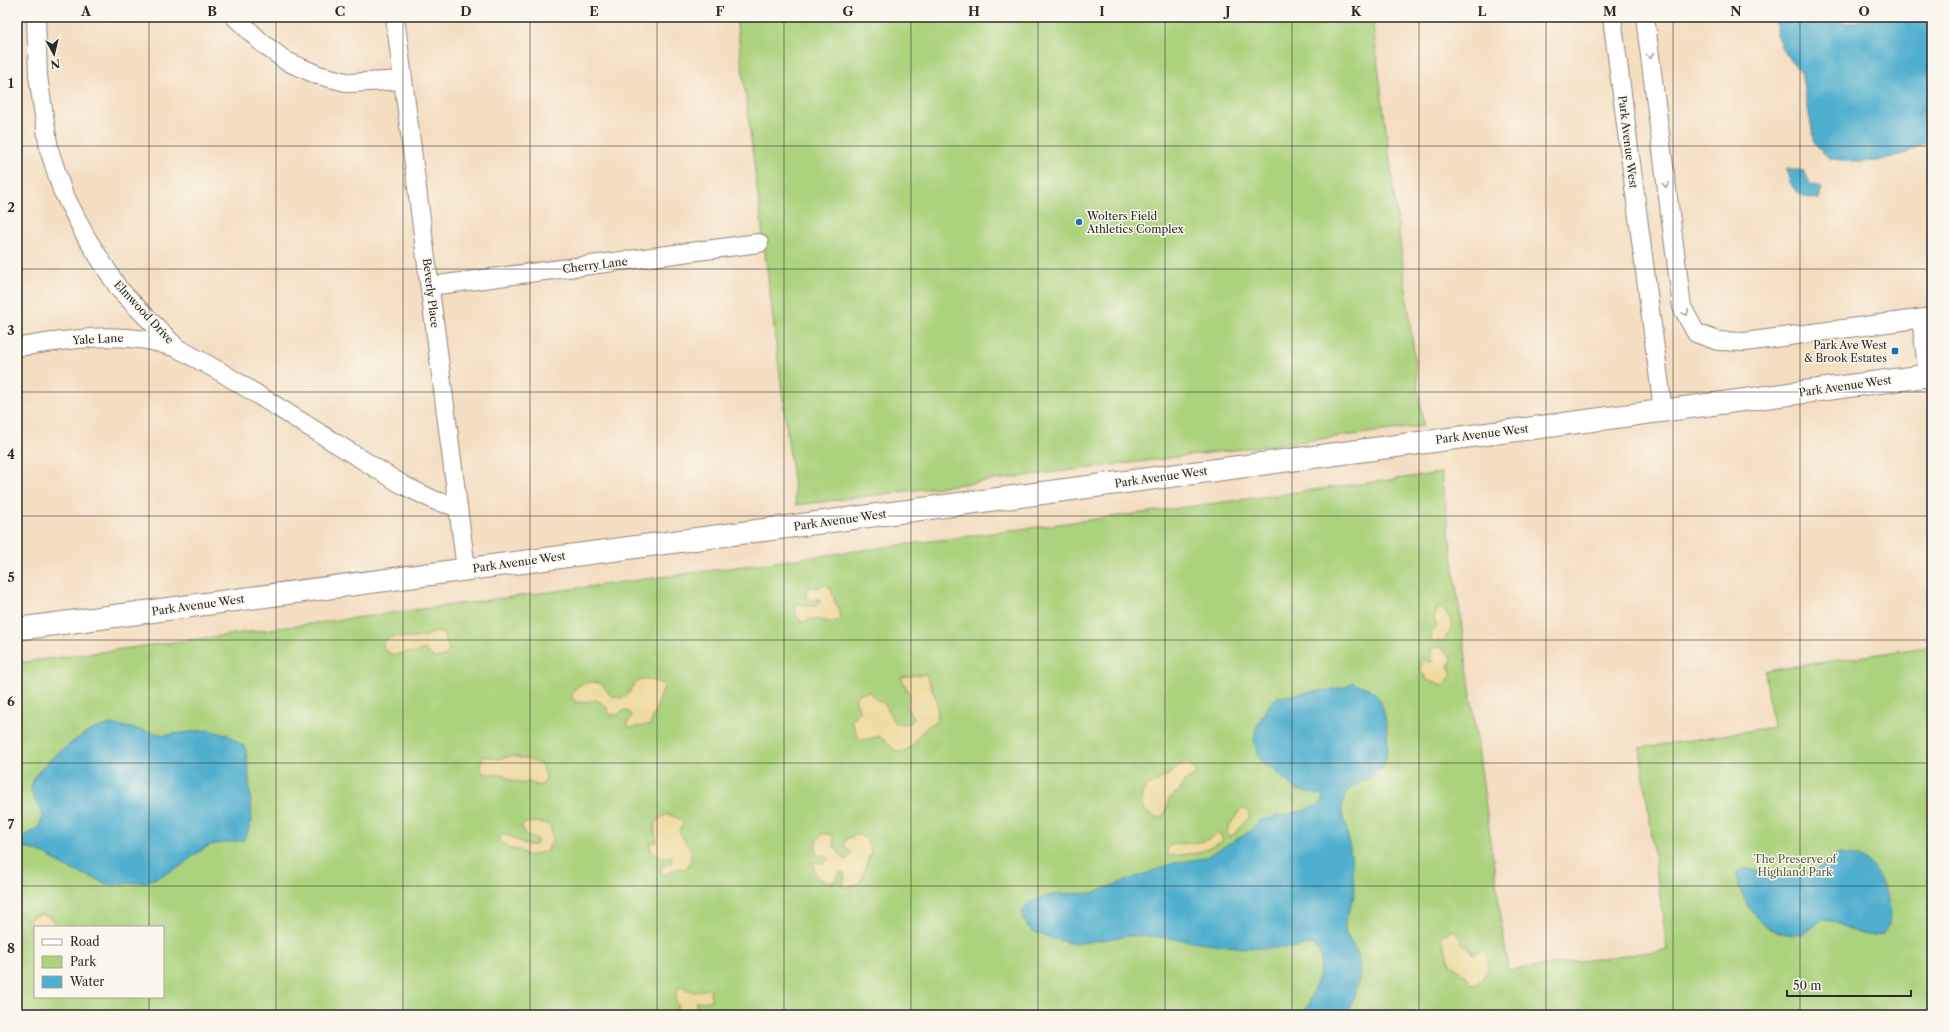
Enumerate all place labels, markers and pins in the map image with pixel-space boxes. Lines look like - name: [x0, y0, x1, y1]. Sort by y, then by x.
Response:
- place label: Wolters Field Athletics Complex: [1086, 209, 1184, 236]
- marker: Wolters Field Athletics Complex: [1074, 217, 1084, 227]
- place label: Park Ave West & Brook Estates: [1804, 338, 1887, 365]
- marker: Park Ave West & Brook Estates: [1890, 346, 1900, 356]

